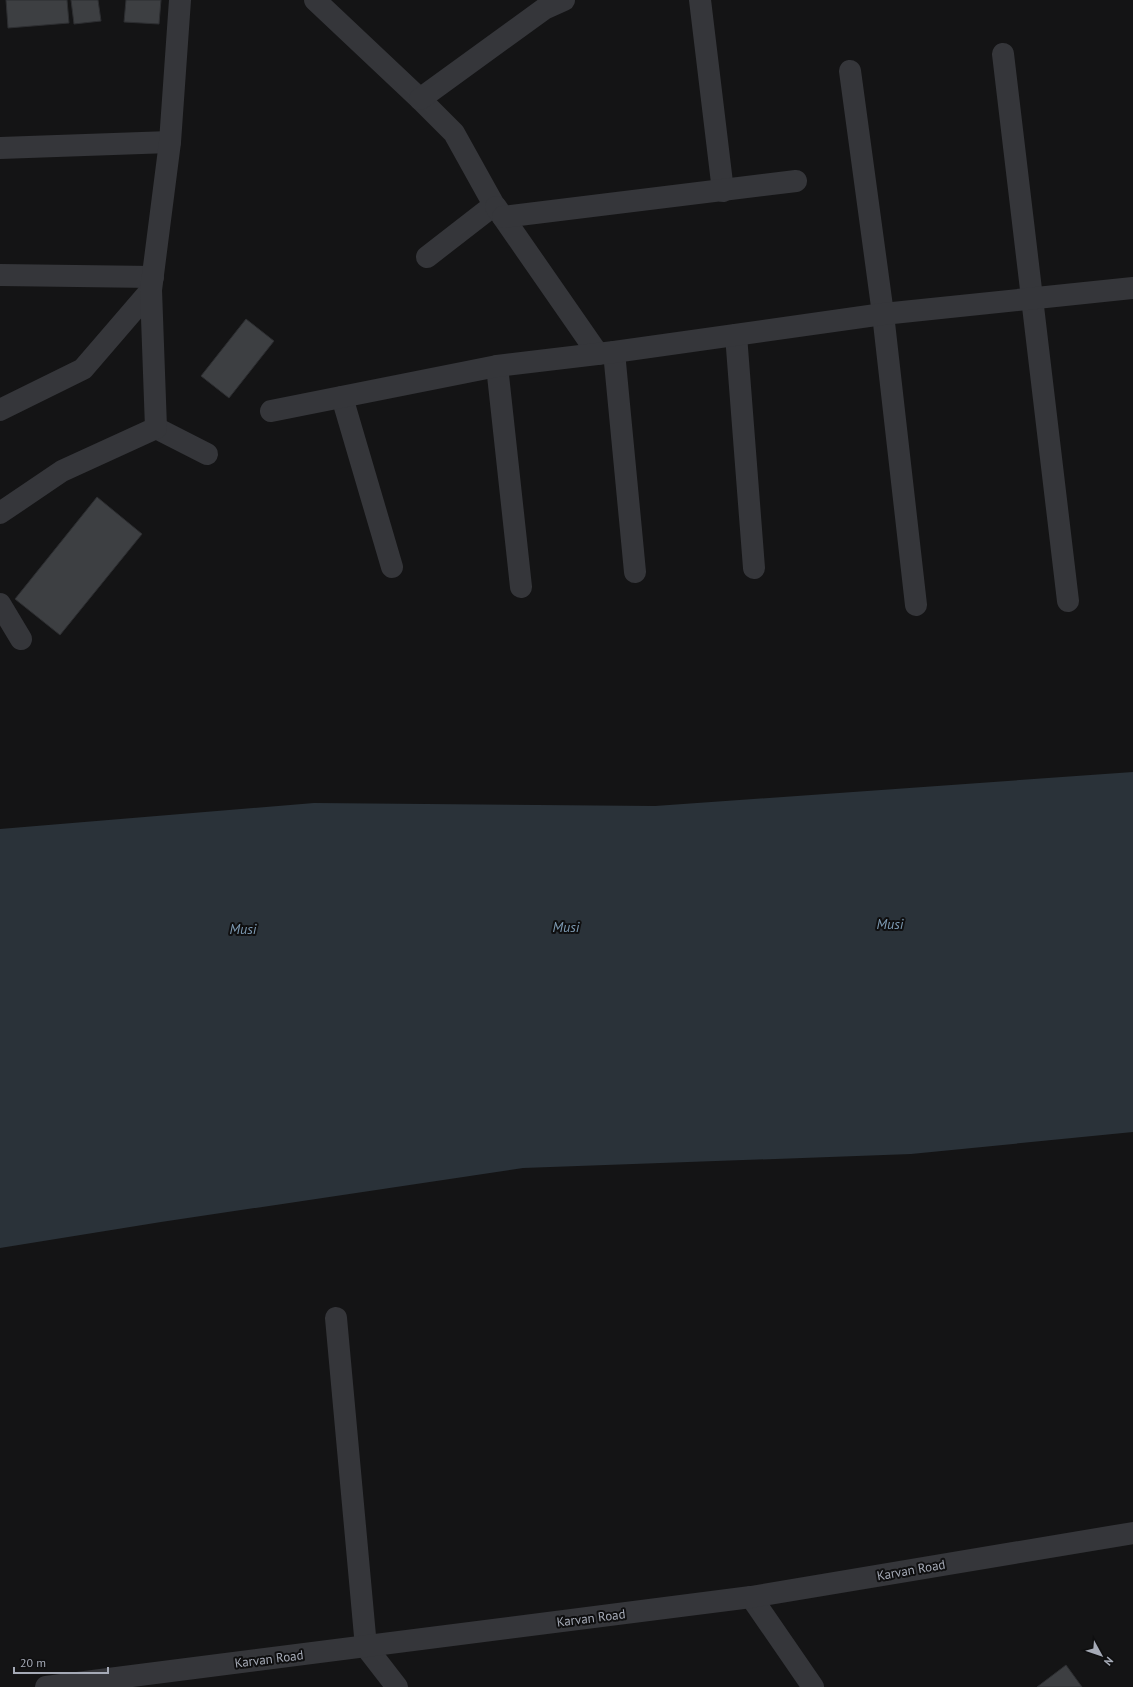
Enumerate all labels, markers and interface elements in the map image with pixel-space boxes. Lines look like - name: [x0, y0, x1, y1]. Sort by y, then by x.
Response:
- water label: Musi: [877, 915, 904, 933]
- water label: Musi: [553, 918, 580, 936]
- water label: Musi: [230, 920, 257, 938]
- street label: Karvan Road: [875, 1556, 947, 1584]
- street label: Karvan Road: [556, 1605, 626, 1631]
- north arrow: [1081, 1635, 1121, 1675]
- street label: Karvan Road: [234, 1646, 304, 1672]
- scale bar: [14, 1649, 108, 1675]
- text: N: [1101, 1654, 1116, 1669]
- text: 20 m: [20, 1655, 46, 1670]

